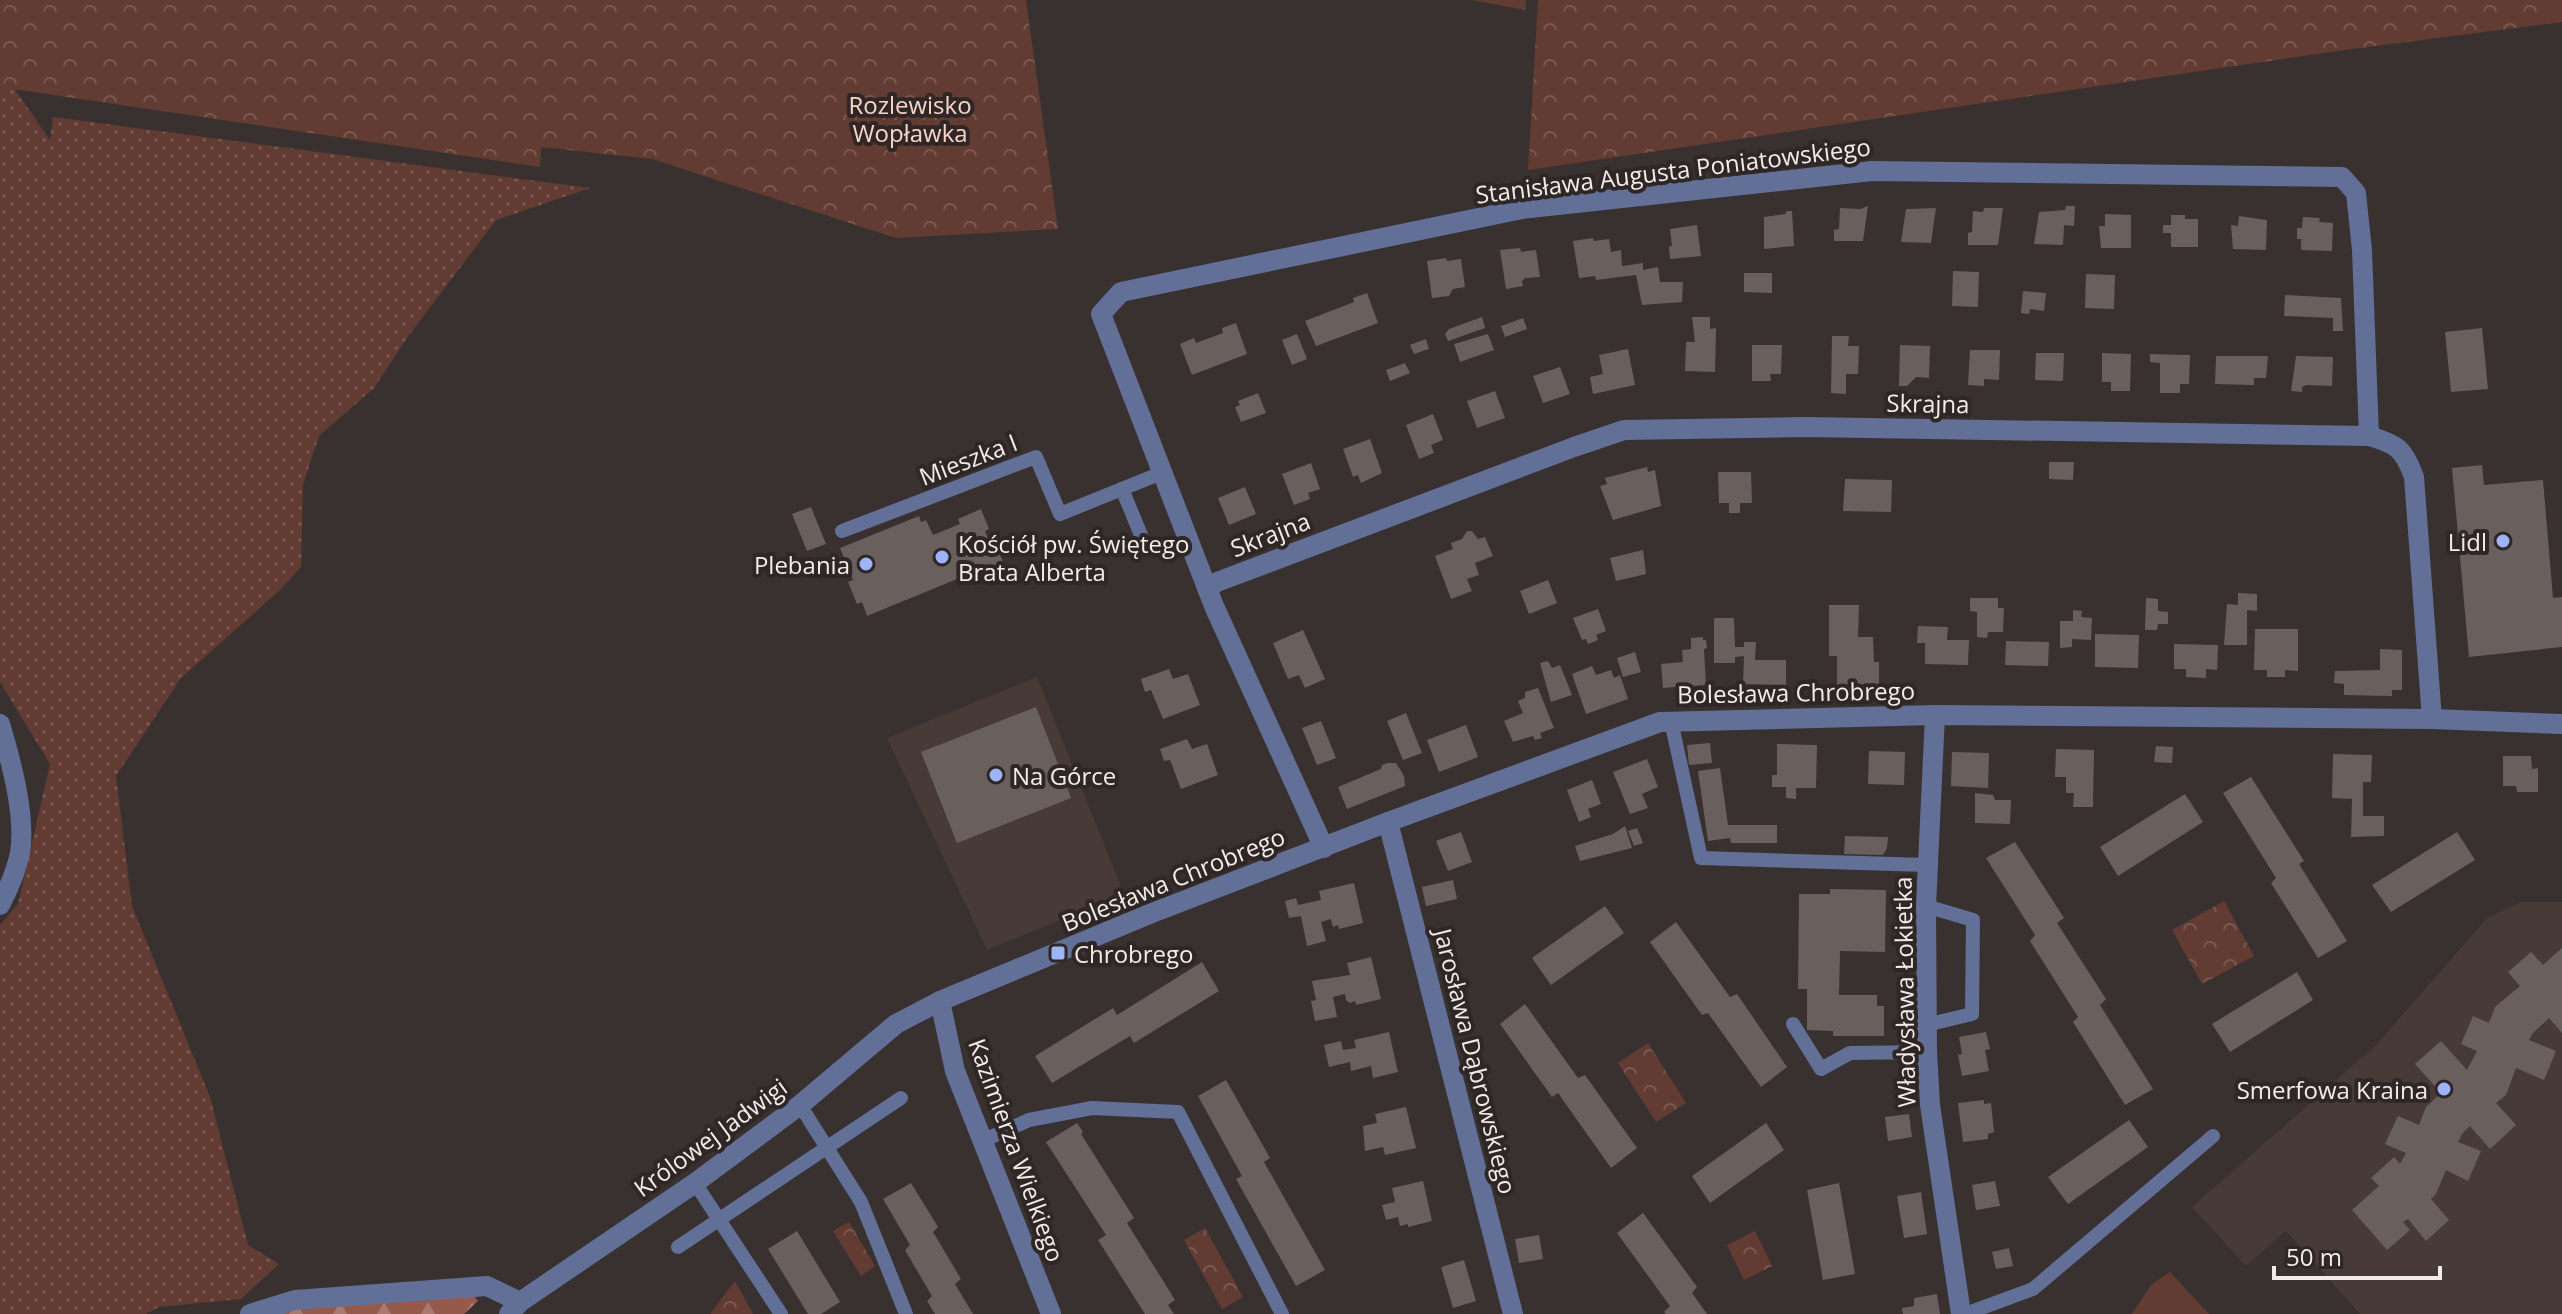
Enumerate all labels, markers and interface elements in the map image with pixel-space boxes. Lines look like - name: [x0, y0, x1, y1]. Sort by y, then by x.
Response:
- park label: Rozlewisko Wopławka: [848, 88, 972, 149]
- street label: Stanisława Augusta Poniatowskiego: [1474, 129, 1872, 211]
- street label: Skrajna: [1886, 386, 1970, 420]
- street label: Mieszka I: [914, 425, 1022, 493]
- street label: Skrajna: [1225, 504, 1315, 564]
- place label: Lidl: [2448, 525, 2487, 558]
- place label: Kościół pw. Świętego Brata Alberta: [958, 527, 1189, 588]
- marker: Lidl: [2494, 532, 2512, 550]
- place label: Plebania: [754, 548, 850, 581]
- marker: Kościół pw. Świętego Brata Alberta: [933, 548, 951, 566]
- marker: Plebania: [857, 555, 875, 573]
- street label: Bolesława Chrobrego: [1677, 673, 1915, 711]
- place label: Na Górce: [1012, 759, 1116, 792]
- marker: Na Górce: [987, 766, 1005, 784]
- street label: Bolesława Chrobrego: [1056, 819, 1290, 939]
- street label: Władysława Łokietka: [1885, 876, 1923, 1108]
- street label: Jarosława Dąbrowskiego: [1427, 923, 1525, 1197]
- place label: Chrobrego: [1074, 937, 1194, 970]
- marker: Chrobrego: [1049, 944, 1067, 962]
- street label: Kazimierza Wielkiego: [961, 1034, 1073, 1266]
- street label: Królowej Jadwigi: [627, 1070, 793, 1204]
- place label: Smerfowa Kraina: [2237, 1073, 2428, 1106]
- marker: Smerfowa Kraina: [2435, 1080, 2453, 1098]
- scale bar: [2274, 1230, 2440, 1280]
- text: 50 m: [2286, 1240, 2342, 1273]

